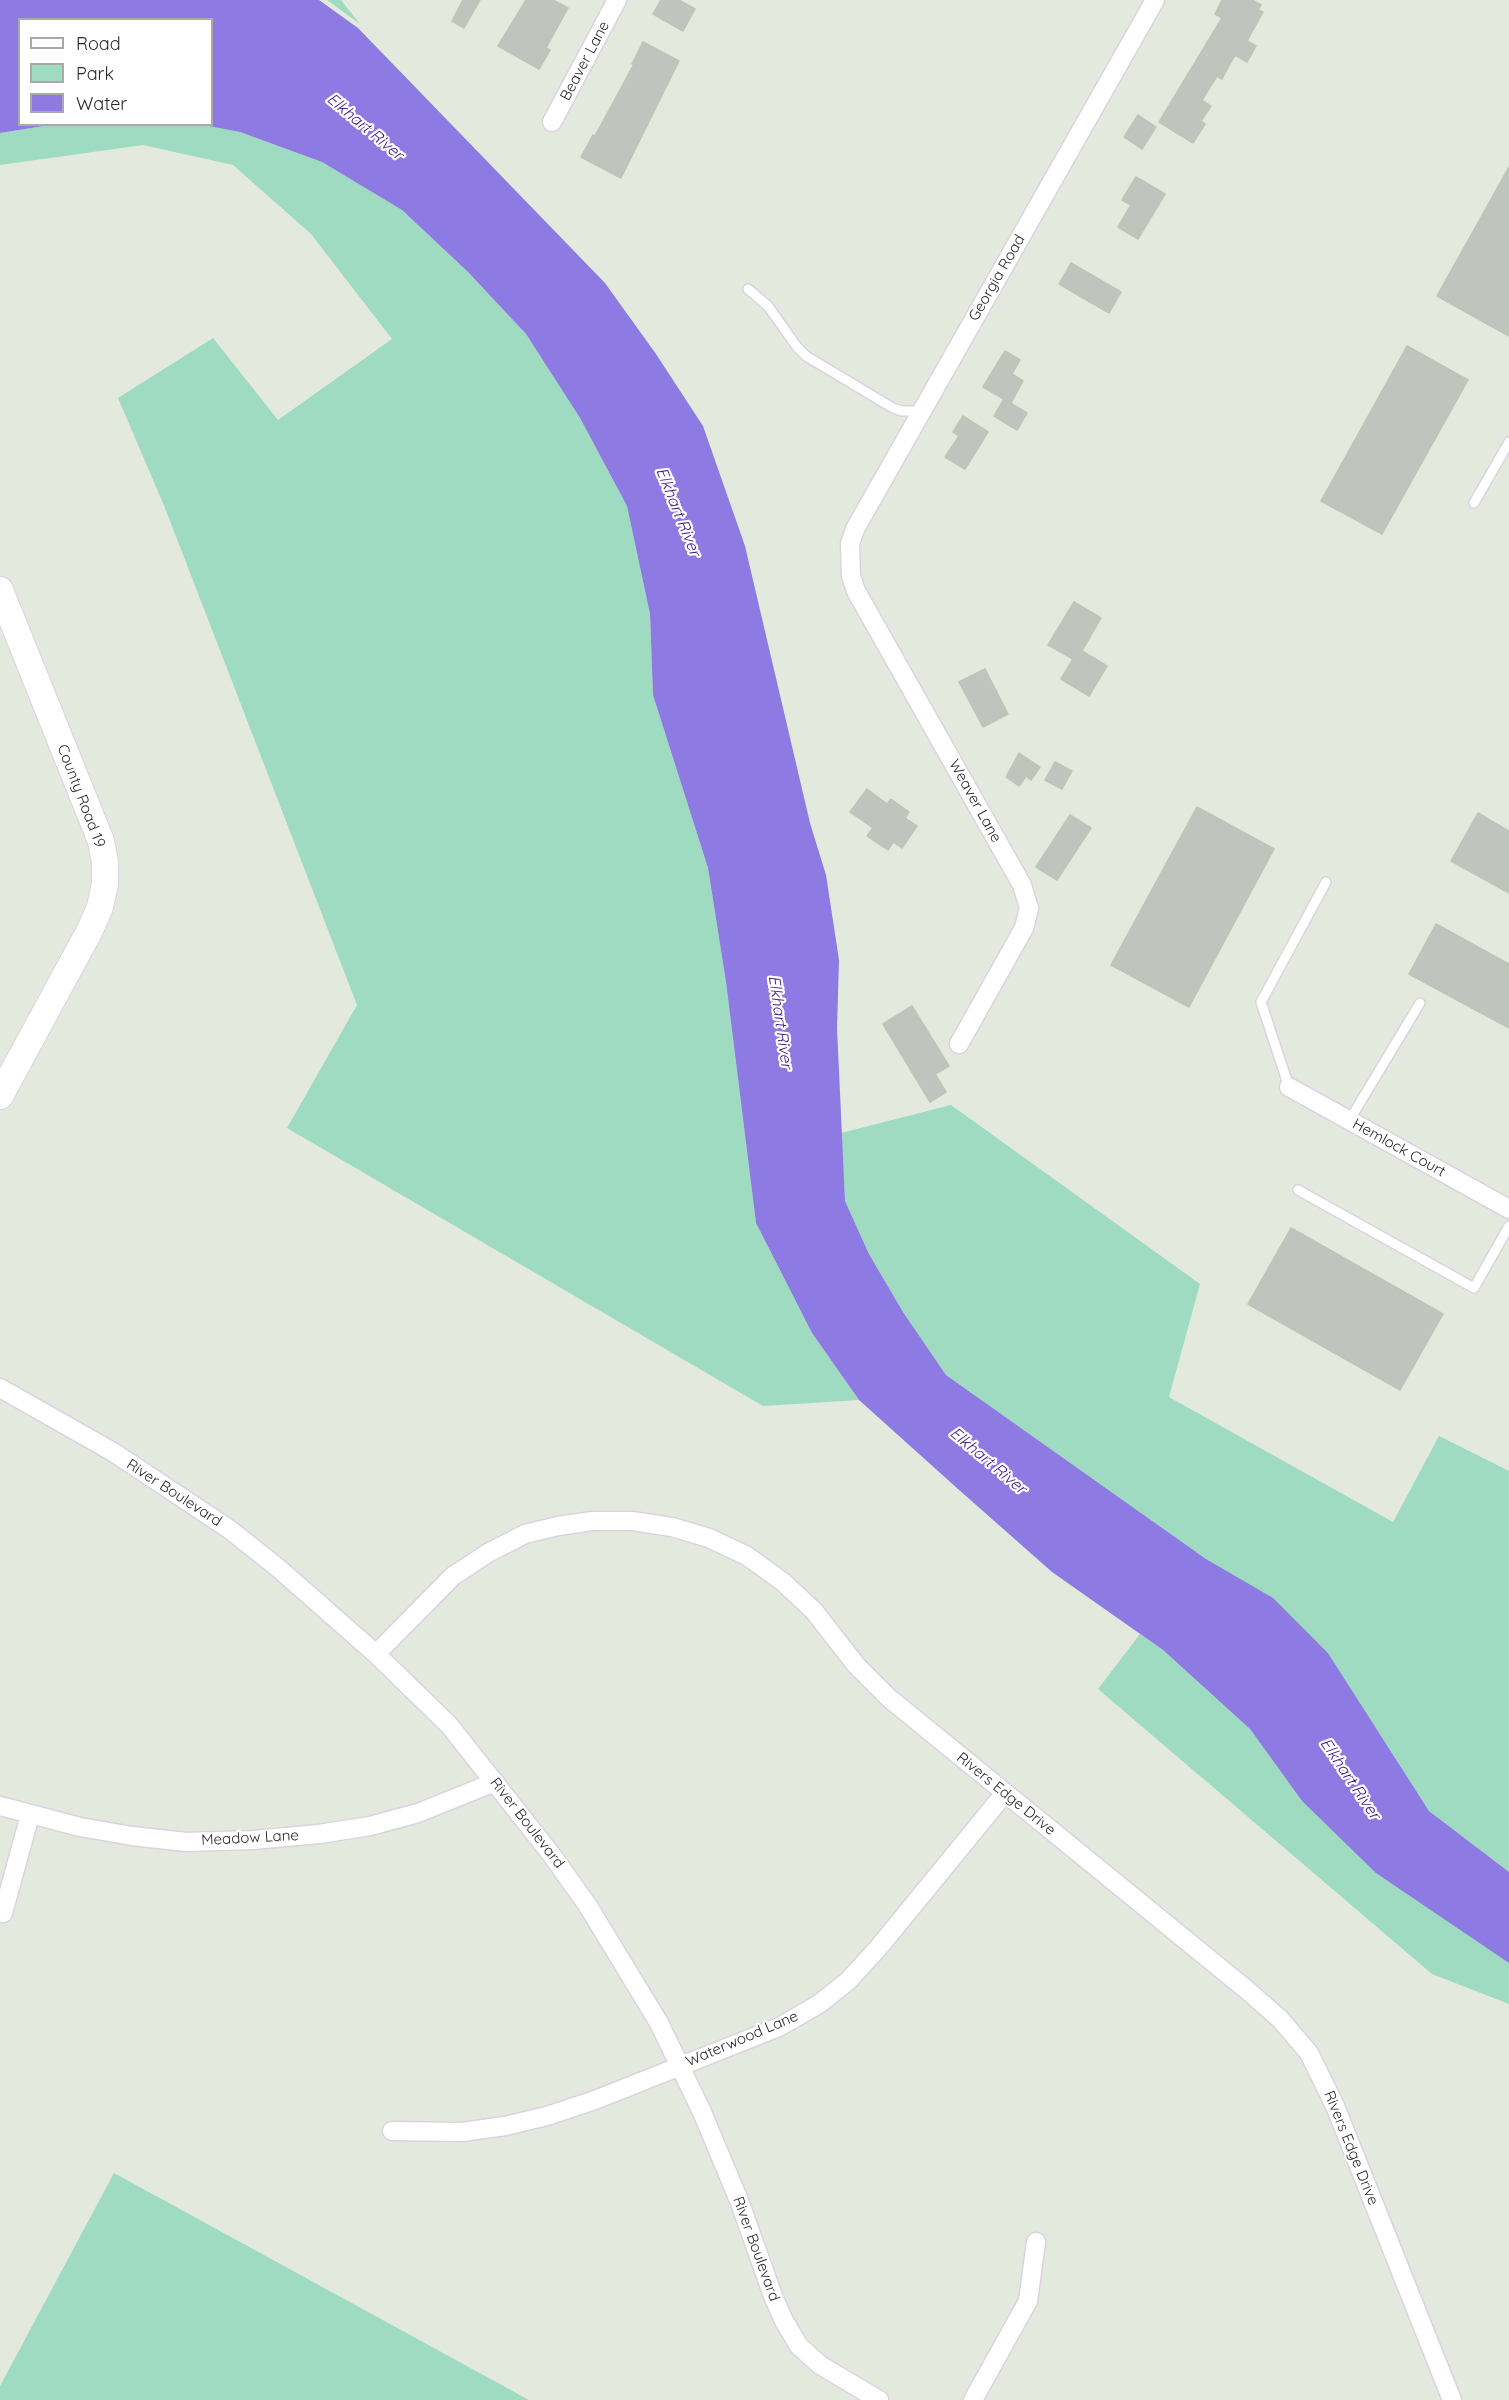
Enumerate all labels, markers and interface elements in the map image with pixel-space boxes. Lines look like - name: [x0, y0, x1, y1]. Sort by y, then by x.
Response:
- legend: [18, 18, 213, 126]
- street label: Beaver Lane: [556, 18, 614, 104]
- text: Road: [76, 32, 121, 55]
- text: Park: [76, 62, 114, 85]
- water label: Elkhart River: [323, 90, 407, 164]
- text: Water: [76, 92, 127, 115]
- street label: Georgia Road: [965, 232, 1029, 324]
- water label: Elkhart River: [652, 465, 704, 559]
- street label: County Road 19: [53, 742, 109, 850]
- street label: Weaver Lane: [945, 756, 1005, 846]
- water label: Elkhart River: [764, 974, 796, 1070]
- street label: Hemlock Court: [1349, 1115, 1449, 1181]
- water label: Elkhart River: [946, 1424, 1030, 1498]
- street label: River Boulevard: [123, 1455, 225, 1531]
- water label: Elkhart River: [1316, 1735, 1384, 1823]
- street label: Rivers Edge Drive: [953, 1749, 1059, 1839]
- street label: River Boulevard: [486, 1774, 568, 1872]
- street label: Meadow Lane: [201, 1826, 299, 1850]
- street label: Waterwood Lane: [683, 2007, 801, 2071]
- street label: Rivers Edge Drive: [1320, 2088, 1382, 2208]
- street label: River Boulevard: [729, 2194, 783, 2304]

